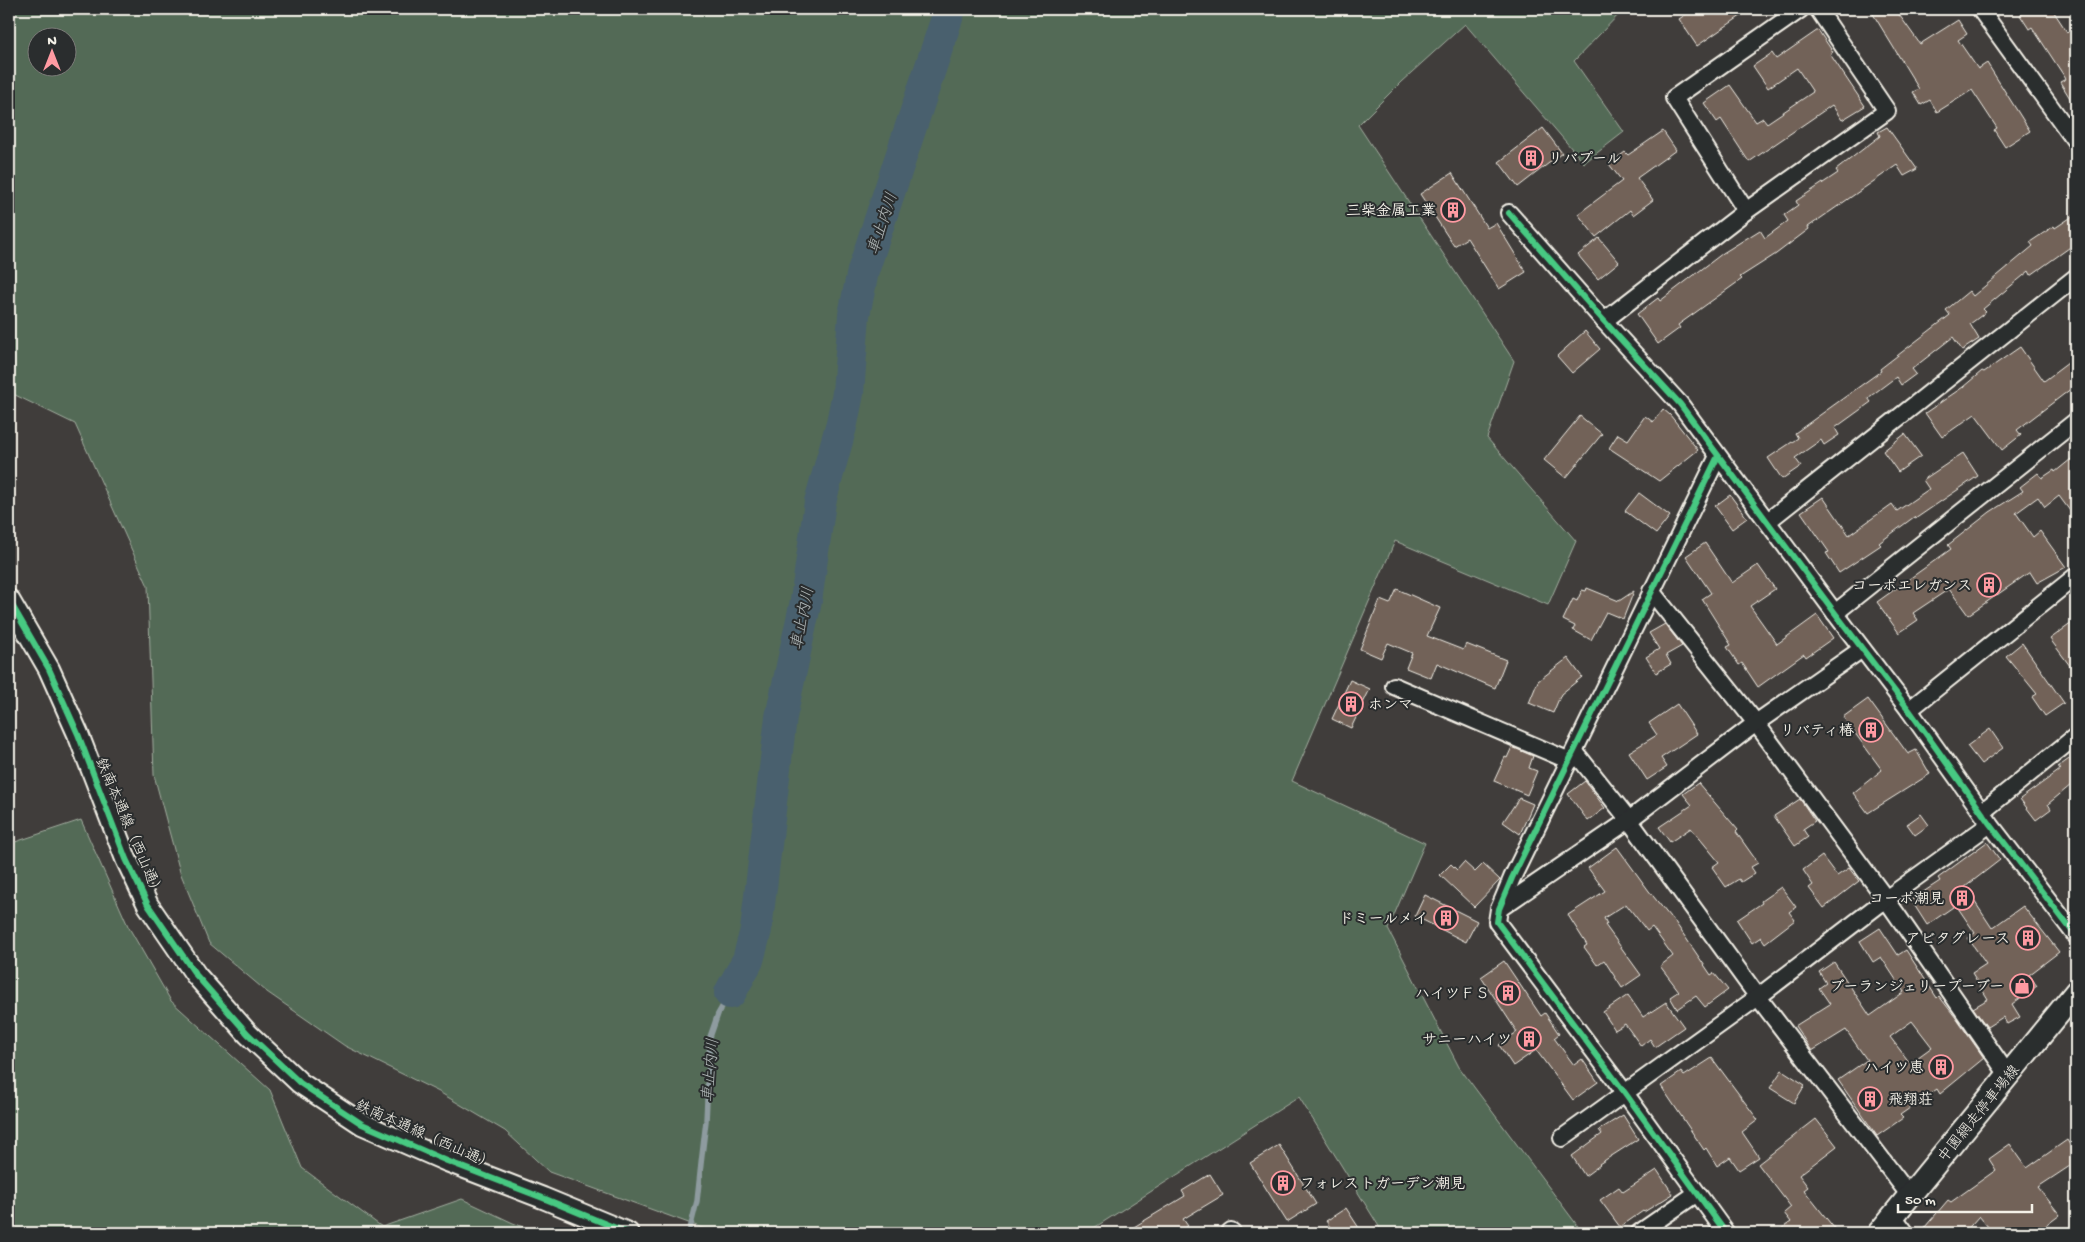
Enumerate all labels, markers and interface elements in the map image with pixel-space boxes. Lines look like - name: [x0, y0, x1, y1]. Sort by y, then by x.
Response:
- north arrow: [28, 28, 78, 78]
- text: N: [47, 33, 57, 50]
- building icon: リバプール: [1518, 145, 1544, 171]
- place label: リバプール: [1548, 151, 1622, 169]
- water label: 車止内川: [864, 190, 903, 257]
- building icon: 三柴金属工業: [1440, 197, 1466, 223]
- place label: 三柴金属工業: [1346, 202, 1436, 221]
- building icon: コーポエレガンス: [1976, 572, 2002, 598]
- place label: コーポエレガンス: [1852, 578, 1972, 596]
- water label: 車止内川: [788, 585, 820, 652]
- building icon: ホンマ: [1338, 691, 1364, 717]
- place label: ホンマ: [1368, 697, 1413, 715]
- building icon: リバティ椿: [1858, 717, 1884, 743]
- place label: リバティ椿: [1780, 722, 1854, 741]
- street label: 鉄南本通線（西山通）: [91, 755, 167, 900]
- building icon: コーポ潮見: [1949, 885, 1975, 911]
- place label: コーポ潮見: [1869, 891, 1944, 909]
- building icon: ドミールメイ: [1433, 905, 1459, 931]
- place label: ドミールメイ: [1339, 911, 1428, 929]
- building icon: アビタグレース: [2015, 925, 2041, 951]
- place label: アビタグレース: [1906, 930, 2010, 949]
- shop icon: ブーランジェリープーブー: [2009, 973, 2035, 999]
- place label: ブーランジェリープーブー: [1829, 979, 2004, 997]
- building icon: ハイツＦＳ: [1495, 980, 1521, 1006]
- place label: ハイツＦＳ: [1415, 986, 1490, 1004]
- building icon: サニーハイツ: [1516, 1026, 1542, 1052]
- place label: サニーハイツ: [1422, 1032, 1512, 1050]
- water label: 車止内川: [699, 1038, 725, 1103]
- building icon: ハイツ恵: [1928, 1054, 1954, 1080]
- place label: ハイツ恵: [1864, 1059, 1924, 1078]
- street label: 中園網走停車場線: [1934, 1061, 2024, 1167]
- building icon: 飛翔荘: [1857, 1086, 1883, 1112]
- place label: 飛翔荘: [1888, 1091, 1933, 1110]
- street label: 鉄南本通線（西山通）: [352, 1096, 497, 1175]
- building icon: フォレストガーデン潮見: [1270, 1170, 1296, 1196]
- place label: フォレストガーデン潮見: [1300, 1176, 1465, 1194]
- scale bar: [1898, 1182, 2031, 1214]
- text: 50 m: [1905, 1192, 1936, 1210]

